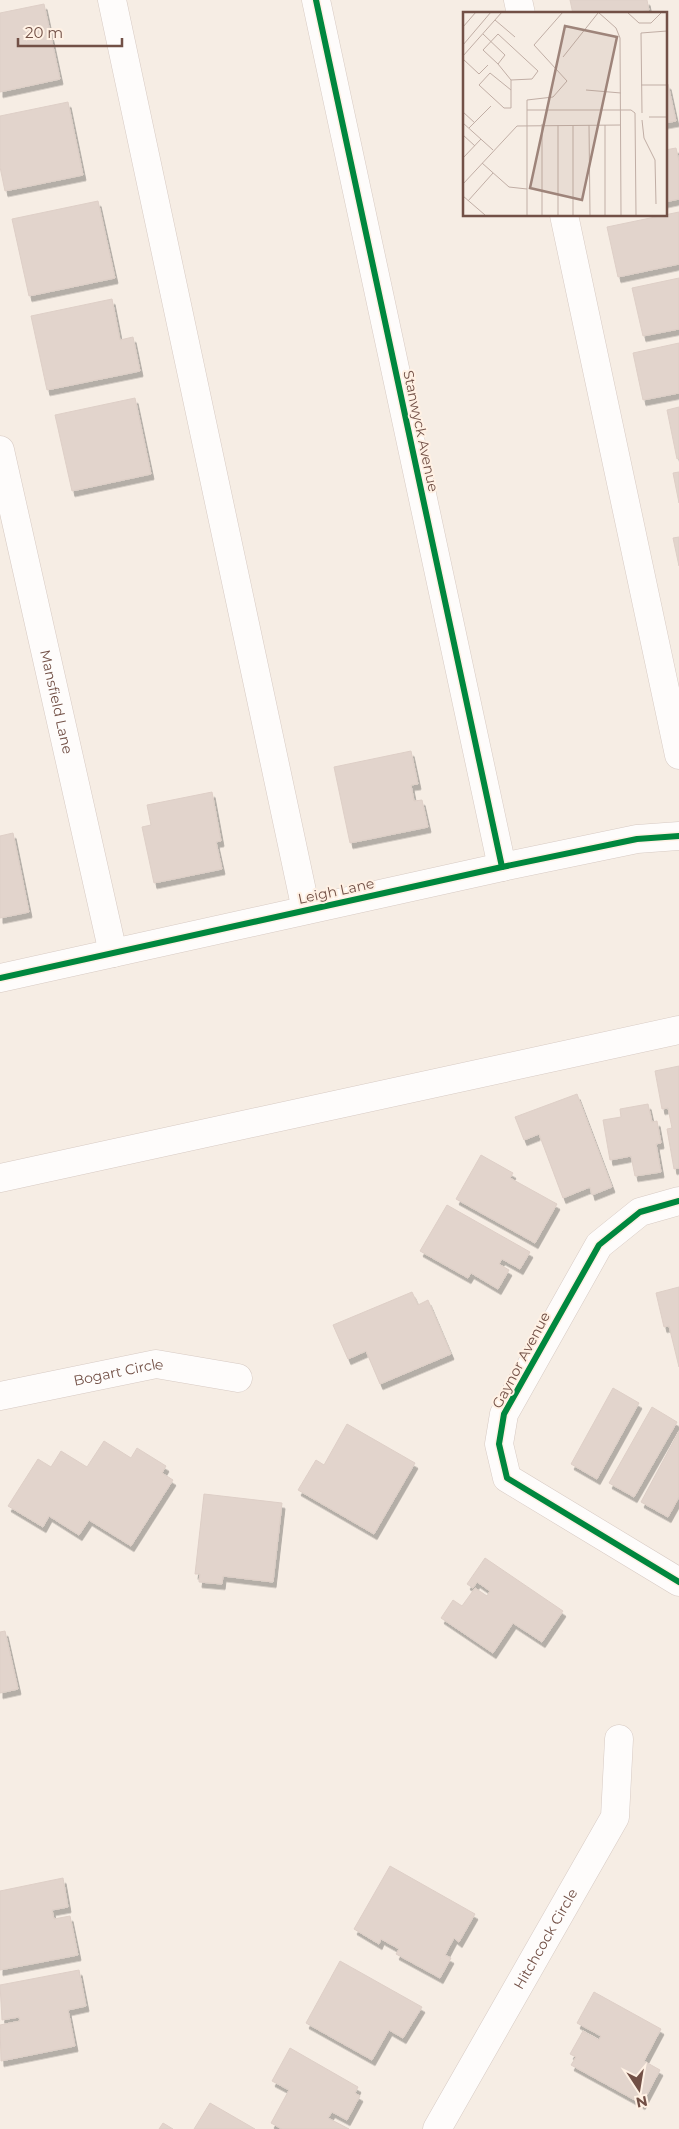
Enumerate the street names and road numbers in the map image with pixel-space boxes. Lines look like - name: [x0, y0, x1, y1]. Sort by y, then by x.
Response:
- street label: Stanwyck Avenue: [399, 369, 443, 493]
- street label: Mansfield Lane: [36, 648, 77, 756]
- street label: Leigh Lane: [296, 874, 376, 908]
- street label: Gaynor Avenue: [488, 1309, 554, 1411]
- street label: Bogart Circle: [72, 1355, 165, 1390]
- street label: Hitchcock Circle: [510, 1885, 581, 1992]

